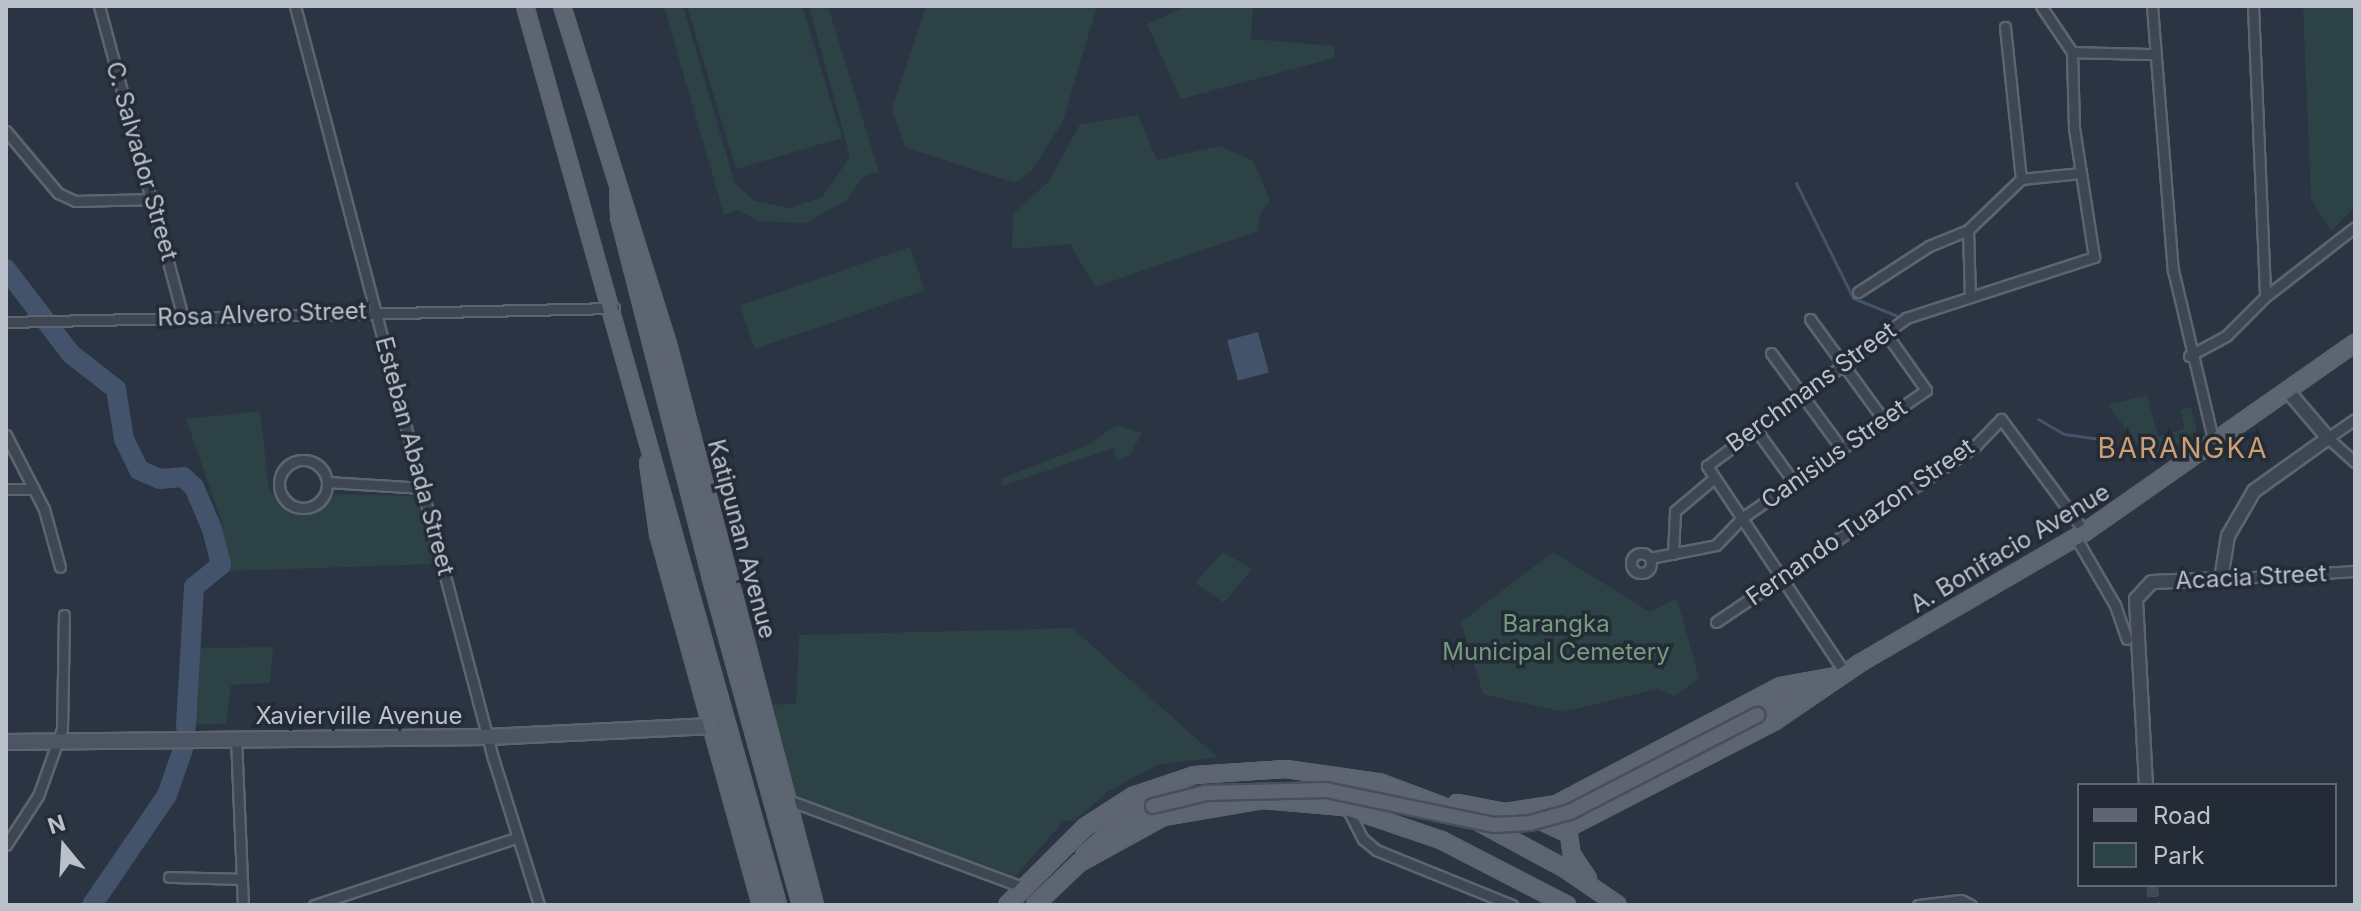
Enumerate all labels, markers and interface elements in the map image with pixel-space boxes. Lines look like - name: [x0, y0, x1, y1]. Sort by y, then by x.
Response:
- street label: C. Salvador Street: [100, 58, 184, 264]
- street label: Rosa Alvero Street: [157, 296, 367, 332]
- street label: Berchmans Street: [1721, 316, 1901, 458]
- street label: Esteban Abada Street: [369, 334, 461, 578]
- street label: Canisius Street: [1756, 393, 1912, 515]
- district label: BARANGKA: [2097, 431, 2269, 465]
- street label: Fernando Tuazon Street: [1740, 432, 1980, 612]
- street label: Katipunan Avenue: [702, 436, 782, 642]
- street label: A. Bonifacio Avenue: [1905, 477, 2115, 619]
- street label: Acacia Street: [2175, 559, 2327, 595]
- park label: Barangka Municipal Cemetery: [1442, 610, 1670, 666]
- street label: Xavierville Avenue: [256, 702, 462, 730]
- legend: [2077, 783, 2337, 887]
- text: Road: [2153, 801, 2211, 830]
- north arrow: [24, 807, 104, 887]
- text: N: [45, 809, 69, 839]
- text: Park: [2153, 841, 2204, 870]

